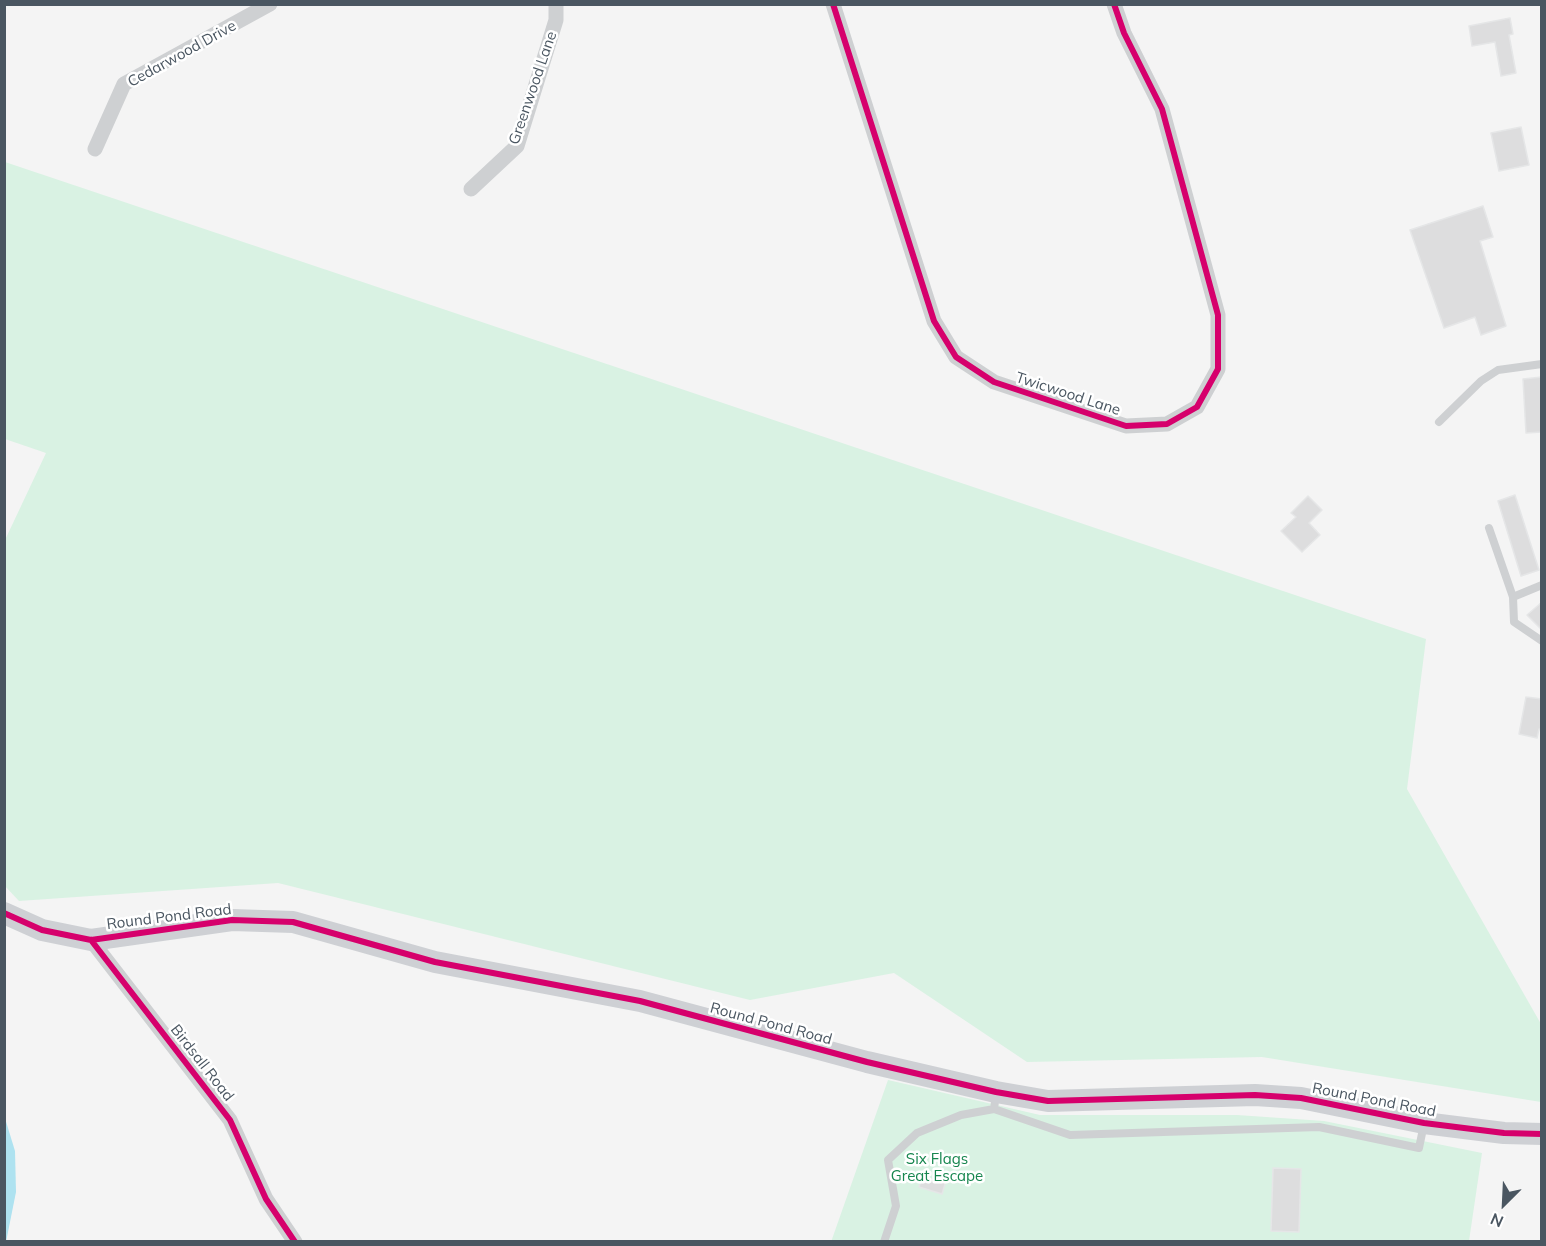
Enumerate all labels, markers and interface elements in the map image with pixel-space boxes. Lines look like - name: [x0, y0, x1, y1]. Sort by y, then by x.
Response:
- street label: Cedarwood Drive: [125, 17, 239, 91]
- street label: Greenwood Lane: [505, 29, 561, 147]
- street label: Twicwood Lane: [1013, 369, 1123, 419]
- street label: Round Pond Road: [106, 900, 232, 934]
- street label: Round Pond Road: [708, 999, 834, 1049]
- street label: Birdsall Road: [166, 1021, 238, 1105]
- street label: Round Pond Road: [1311, 1079, 1437, 1121]
- park label: Six Flags Great Escape: [891, 1150, 983, 1185]
- north arrow: [1474, 1174, 1534, 1234]
- text: N: [1487, 1209, 1506, 1232]

